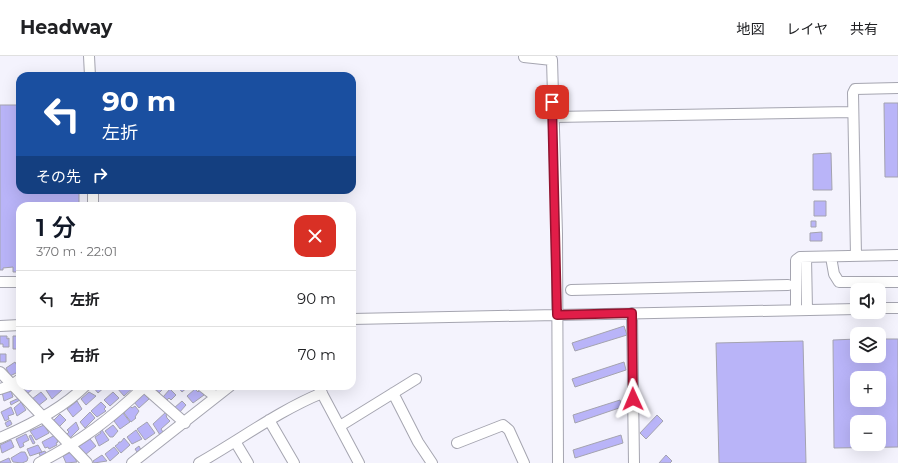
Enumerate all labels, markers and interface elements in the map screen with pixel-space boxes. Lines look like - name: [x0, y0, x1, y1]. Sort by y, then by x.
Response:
- text: Headway: [20, 16, 112, 39]
- text: 地図: [736, 20, 764, 38]
- text: レイヤ: [786, 20, 828, 38]
- text: 共有: [850, 20, 878, 38]
- text: 90 m: [102, 84, 176, 118]
- pin: [535, 85, 569, 119]
- icon: left: [36, 88, 88, 140]
- icon: arrive: [541, 91, 563, 113]
- text: 左折: [102, 122, 138, 144]
- icon: right: [89, 164, 111, 186]
- text: その先: [36, 167, 81, 186]
- text: 1 分: [36, 213, 76, 242]
- button: close: [294, 215, 336, 257]
- text: 370 m · 22:01: [36, 243, 117, 259]
- map controls: [850, 283, 886, 451]
- button: sound: [850, 283, 886, 319]
- icon: left: [36, 288, 58, 310]
- text: 90 m: [297, 289, 336, 308]
- text: 左折: [70, 290, 100, 309]
- button: layers: [850, 327, 886, 363]
- icon: right: [36, 344, 58, 366]
- text: 70 m: [298, 345, 336, 364]
- text: 右折: [70, 346, 100, 365]
- button: +: [850, 371, 886, 407]
- position arrow: [612, 378, 654, 420]
- button: −: [850, 415, 886, 451]

